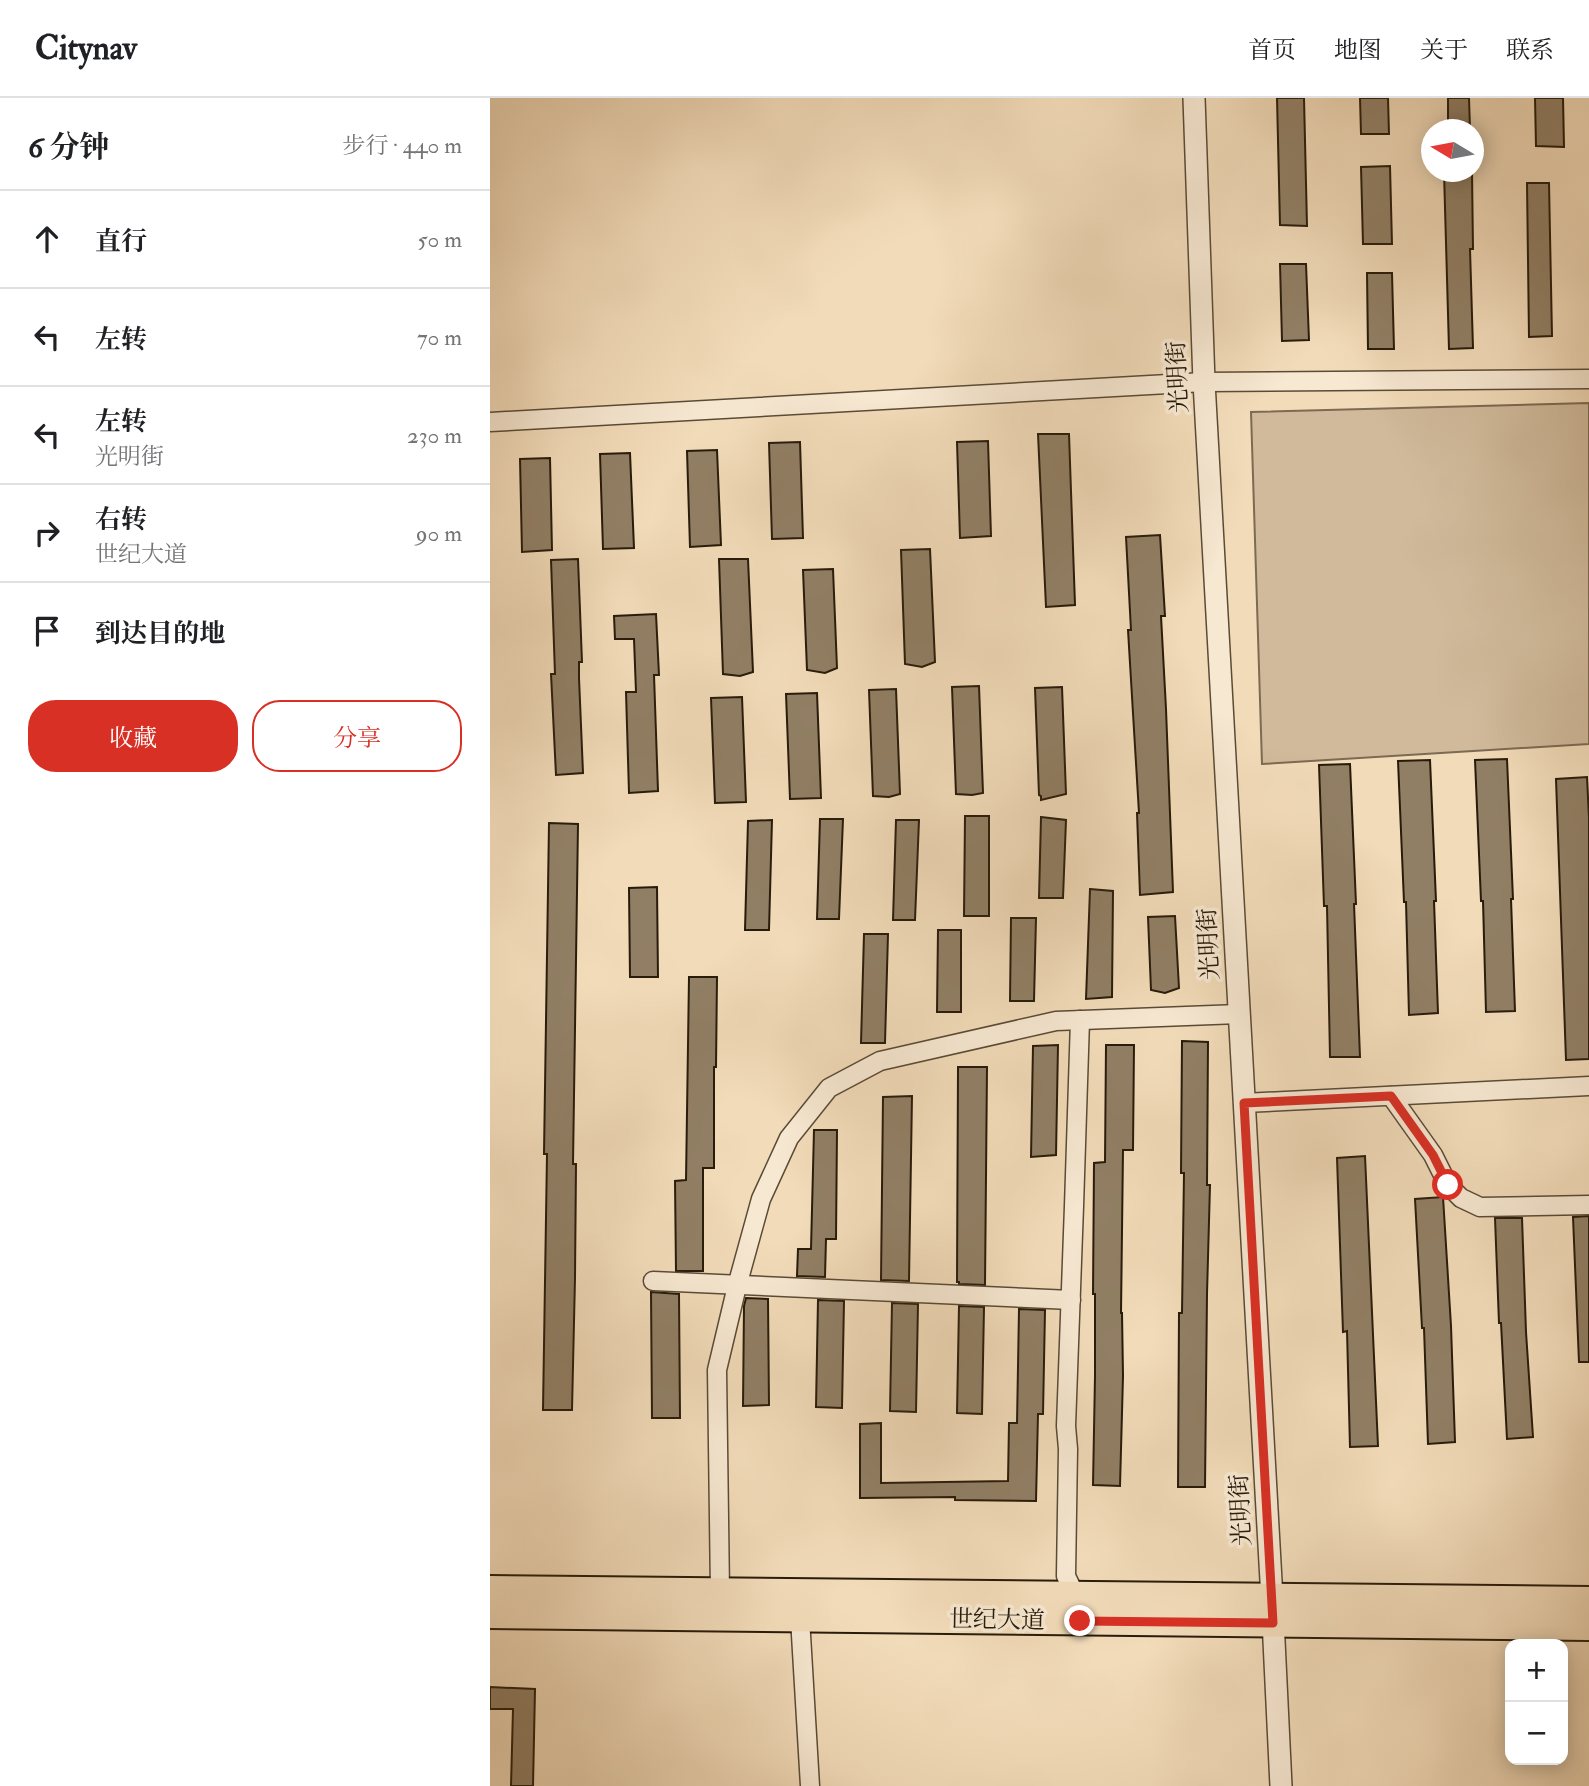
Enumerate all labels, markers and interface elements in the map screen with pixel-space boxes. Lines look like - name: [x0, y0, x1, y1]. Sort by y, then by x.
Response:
- text: Citynav: [35, 28, 137, 69]
- text: 首页: [1248, 35, 1296, 66]
- text: 地图: [1334, 35, 1382, 66]
- text: 关于: [1420, 35, 1468, 66]
- text: 联系: [1506, 35, 1554, 66]
- north arrow: [1421, 119, 1484, 182]
- text: 6 分钟: [28, 129, 109, 166]
- text: 步行 · 440 m: [343, 131, 462, 160]
- icon: ahead: [28, 220, 66, 258]
- text: 50 m: [418, 225, 462, 254]
- text: 直行: [95, 226, 147, 258]
- icon: left: [28, 318, 66, 356]
- text: 70 m: [417, 323, 462, 352]
- text: 左转: [95, 324, 147, 356]
- street label: 光明街: [1161, 340, 1195, 414]
- text: 左转: [95, 406, 147, 438]
- icon: left: [28, 416, 66, 454]
- text: 230 m: [407, 421, 462, 450]
- text: 光明街: [95, 442, 164, 471]
- text: 右转: [95, 504, 147, 536]
- icon: right: [28, 514, 66, 552]
- text: 90 m: [416, 519, 462, 548]
- text: 世纪大道: [95, 540, 187, 569]
- icon: arrive: [28, 612, 66, 650]
- text: 到达目的地: [95, 618, 225, 650]
- button: 收藏: [28, 700, 238, 772]
- button: 分享: [252, 700, 462, 772]
- street label: 光明街: [1192, 907, 1226, 981]
- route start: [1432, 1169, 1463, 1200]
- street label: 光明街: [1224, 1473, 1258, 1547]
- street label: 世纪大道: [949, 1604, 1045, 1636]
- route end: [1064, 1605, 1095, 1636]
- map controls: [1505, 1639, 1568, 1765]
- button: +: [1505, 1639, 1568, 1702]
- button: −: [1505, 1702, 1568, 1765]

